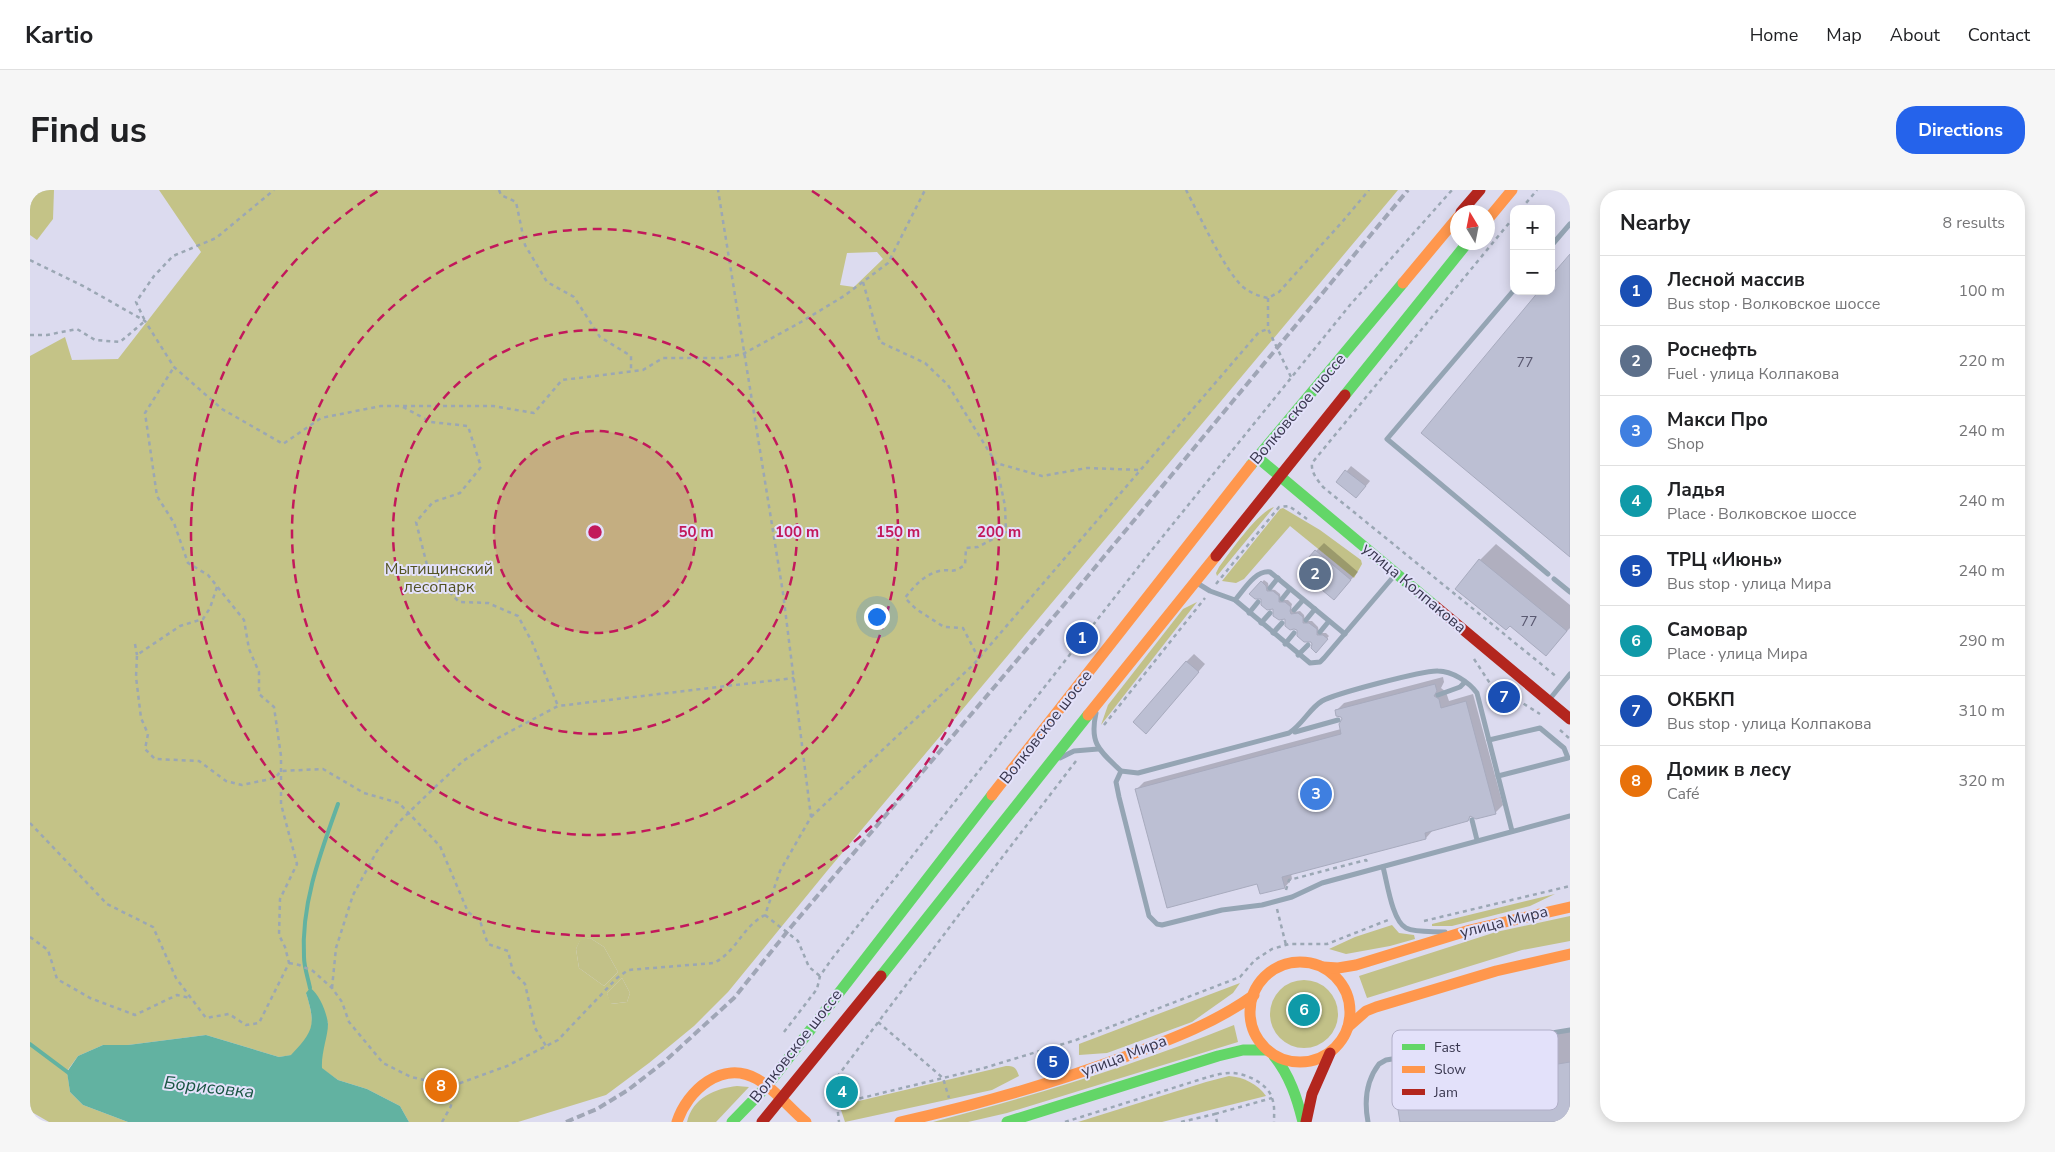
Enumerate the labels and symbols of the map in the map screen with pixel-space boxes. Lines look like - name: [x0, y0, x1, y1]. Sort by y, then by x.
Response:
- north arrow: [1450, 205, 1495, 250]
- street label: Волковское шоссе: [1245, 349, 1351, 469]
- house number: 77: [1517, 353, 1533, 372]
- text: 50 m: [678, 522, 714, 542]
- text: 100 m: [775, 522, 819, 542]
- text: 150 m: [876, 522, 920, 542]
- text: 200 m: [977, 522, 1021, 542]
- centre of rings: [586, 523, 604, 541]
- street label: улица Колпакова: [1357, 538, 1471, 638]
- pin: 2: [1299, 555, 1331, 593]
- park label: Мытищинский лесопарк: [385, 558, 493, 598]
- your location: [864, 604, 890, 630]
- house number: 77: [1521, 612, 1537, 631]
- pin: 1: [1066, 619, 1098, 657]
- street label: Волковское шоссе: [995, 666, 1097, 788]
- pin: 7: [1488, 678, 1520, 716]
- pin: 3: [1300, 775, 1332, 813]
- street label: улица Мира: [1458, 900, 1550, 944]
- street label: Волковское шоссе: [745, 985, 847, 1107]
- pin: 6: [1288, 991, 1320, 1029]
- street label: улица Мира: [1078, 1030, 1170, 1082]
- legend: [1392, 1030, 1558, 1110]
- text: Fast: [1434, 1038, 1460, 1057]
- pin: 5: [1037, 1043, 1069, 1081]
- text: Slow: [1434, 1060, 1466, 1079]
- pin: 8: [425, 1067, 457, 1105]
- water label: Борисовка: [163, 1070, 255, 1104]
- pin: 4: [826, 1073, 858, 1111]
- text: Jam: [1433, 1083, 1458, 1102]

